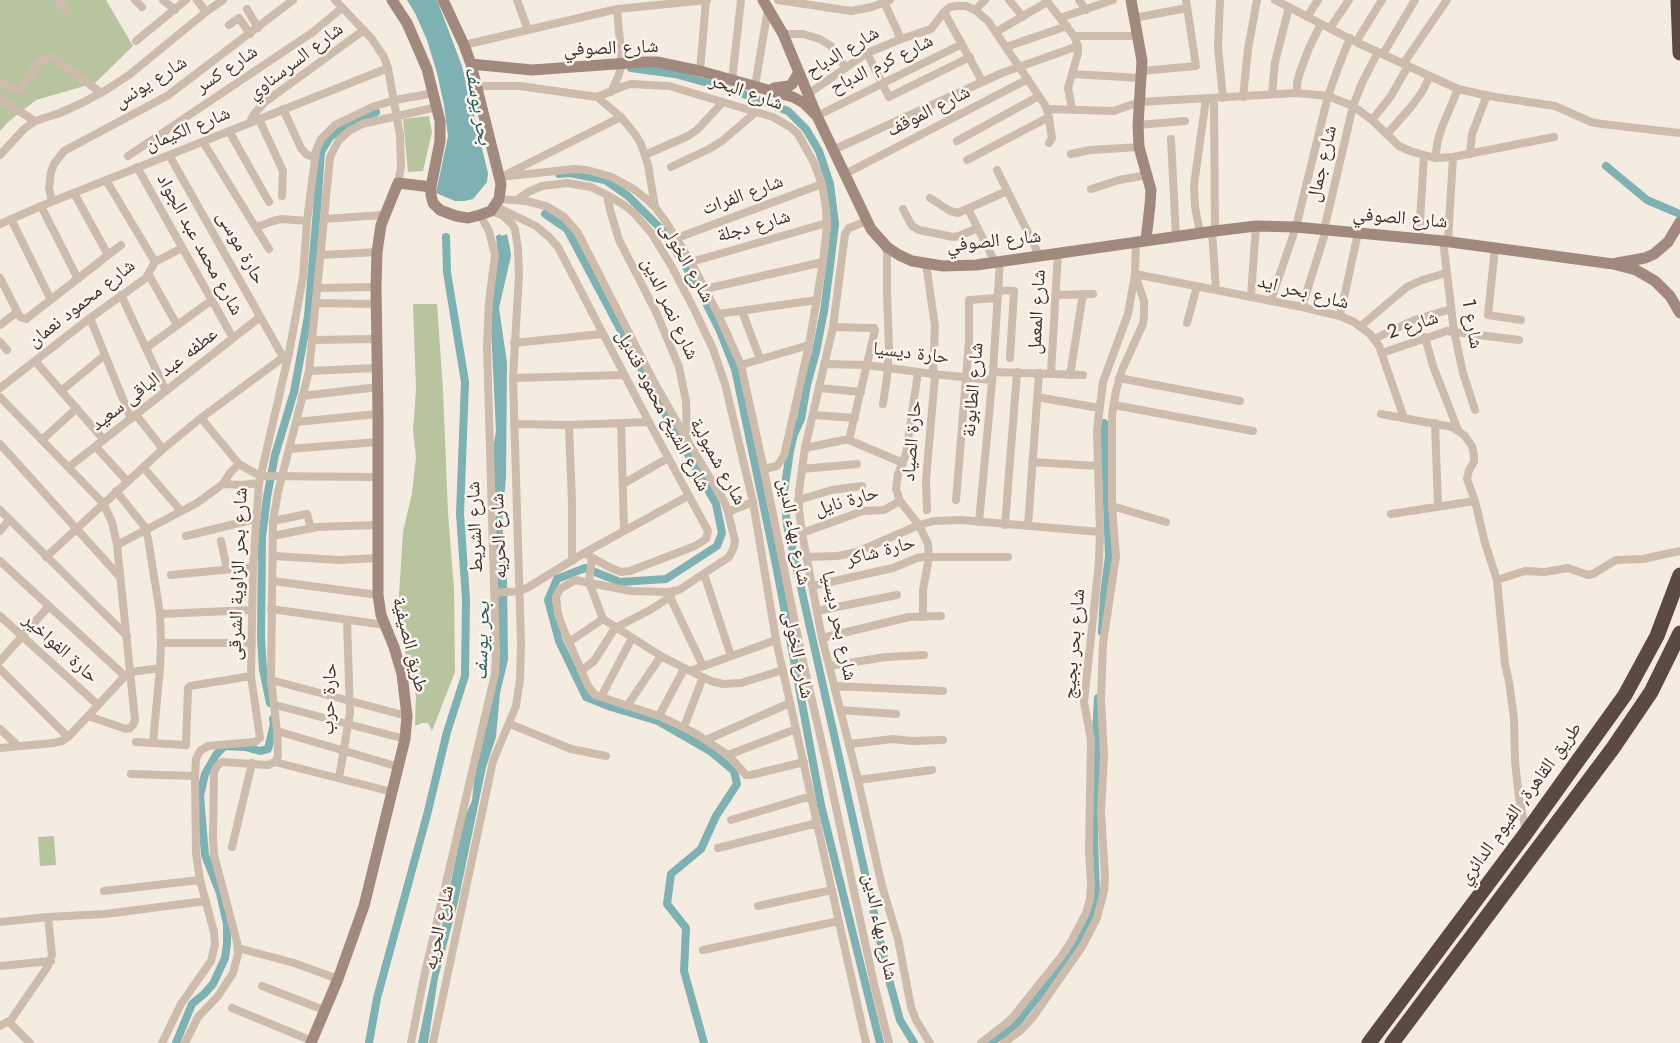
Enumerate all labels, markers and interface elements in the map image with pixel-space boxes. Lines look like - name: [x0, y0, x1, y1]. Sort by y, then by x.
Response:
- street label: شارع السرسناوي: [244, 19, 348, 105]
- street label: شارع الدباح: [802, 22, 884, 84]
- street label: شارع كرم الدباح: [827, 30, 937, 100]
- street label: شارع الصوفي: [563, 36, 659, 62]
- street label: شارع كسر: [192, 41, 262, 99]
- street label: شارع يونس: [110, 52, 192, 114]
- water label: بحر يوسف: [458, 65, 496, 147]
- street label: شارع البحر: [706, 70, 786, 116]
- street label: شارع الموقف: [883, 81, 975, 143]
- street label: شارع الكيمان: [142, 103, 234, 157]
- street label: شارع جمال: [1303, 124, 1343, 204]
- street label: شارع محمد عبد الجواد: [151, 170, 247, 320]
- street label: شارع الفرات: [699, 171, 787, 221]
- street label: شارع الصوفي: [1352, 204, 1448, 234]
- street label: شارع دجلة: [715, 206, 793, 248]
- street label: حارة موسى: [210, 207, 270, 289]
- street label: شارع الخولى: [654, 219, 718, 307]
- street label: شارع الصوفي: [946, 226, 1042, 258]
- street label: شارع نصر الدين: [635, 254, 703, 364]
- street label: شارع محمود نعمان: [24, 255, 140, 353]
- street label: شارع المعمل: [1024, 269, 1052, 355]
- street label: شارع بحر ايد: [1255, 271, 1351, 315]
- street label: شارع 1: [1455, 297, 1487, 351]
- street label: شارع 2: [1384, 307, 1442, 345]
- street label: عطفه عبد الباقى سعيد: [87, 323, 223, 437]
- street label: شارع الشيخ محمود قنديل: [610, 326, 714, 496]
- street label: حارة ديسيا: [872, 338, 950, 370]
- street label: شارع الطابونة: [959, 342, 989, 438]
- street label: حارة الصياد: [898, 400, 928, 482]
- street label: شارع شمبولية: [684, 414, 750, 510]
- street label: شارع بهاء الدين: [771, 477, 815, 587]
- street label: شارع الشريط: [463, 481, 489, 573]
- street label: حارة نايل: [812, 482, 882, 522]
- street label: شارع بحر الزاوية الشرقى: [225, 487, 253, 661]
- street label: شارع الحريه: [487, 493, 513, 579]
- street label: حارة شاكر: [844, 532, 918, 572]
- street label: شارع بحر ديسيا: [815, 569, 861, 683]
- street label: شارع بحر بجيج: [1059, 588, 1091, 700]
- street label: طريق الصيفية: [386, 595, 432, 695]
- water label: بحر يوسف: [470, 601, 496, 681]
- street label: حارة الفواخير: [18, 609, 102, 689]
- street label: شارع الخولى: [777, 609, 817, 701]
- street label: حارة حرب: [317, 663, 343, 735]
- street label: طريق القاهرة, الفيوم الدائري: [1454, 718, 1588, 890]
- street label: شارع بهاء الدين: [857, 872, 901, 982]
- street label: شارع الحريه: [420, 884, 460, 972]

